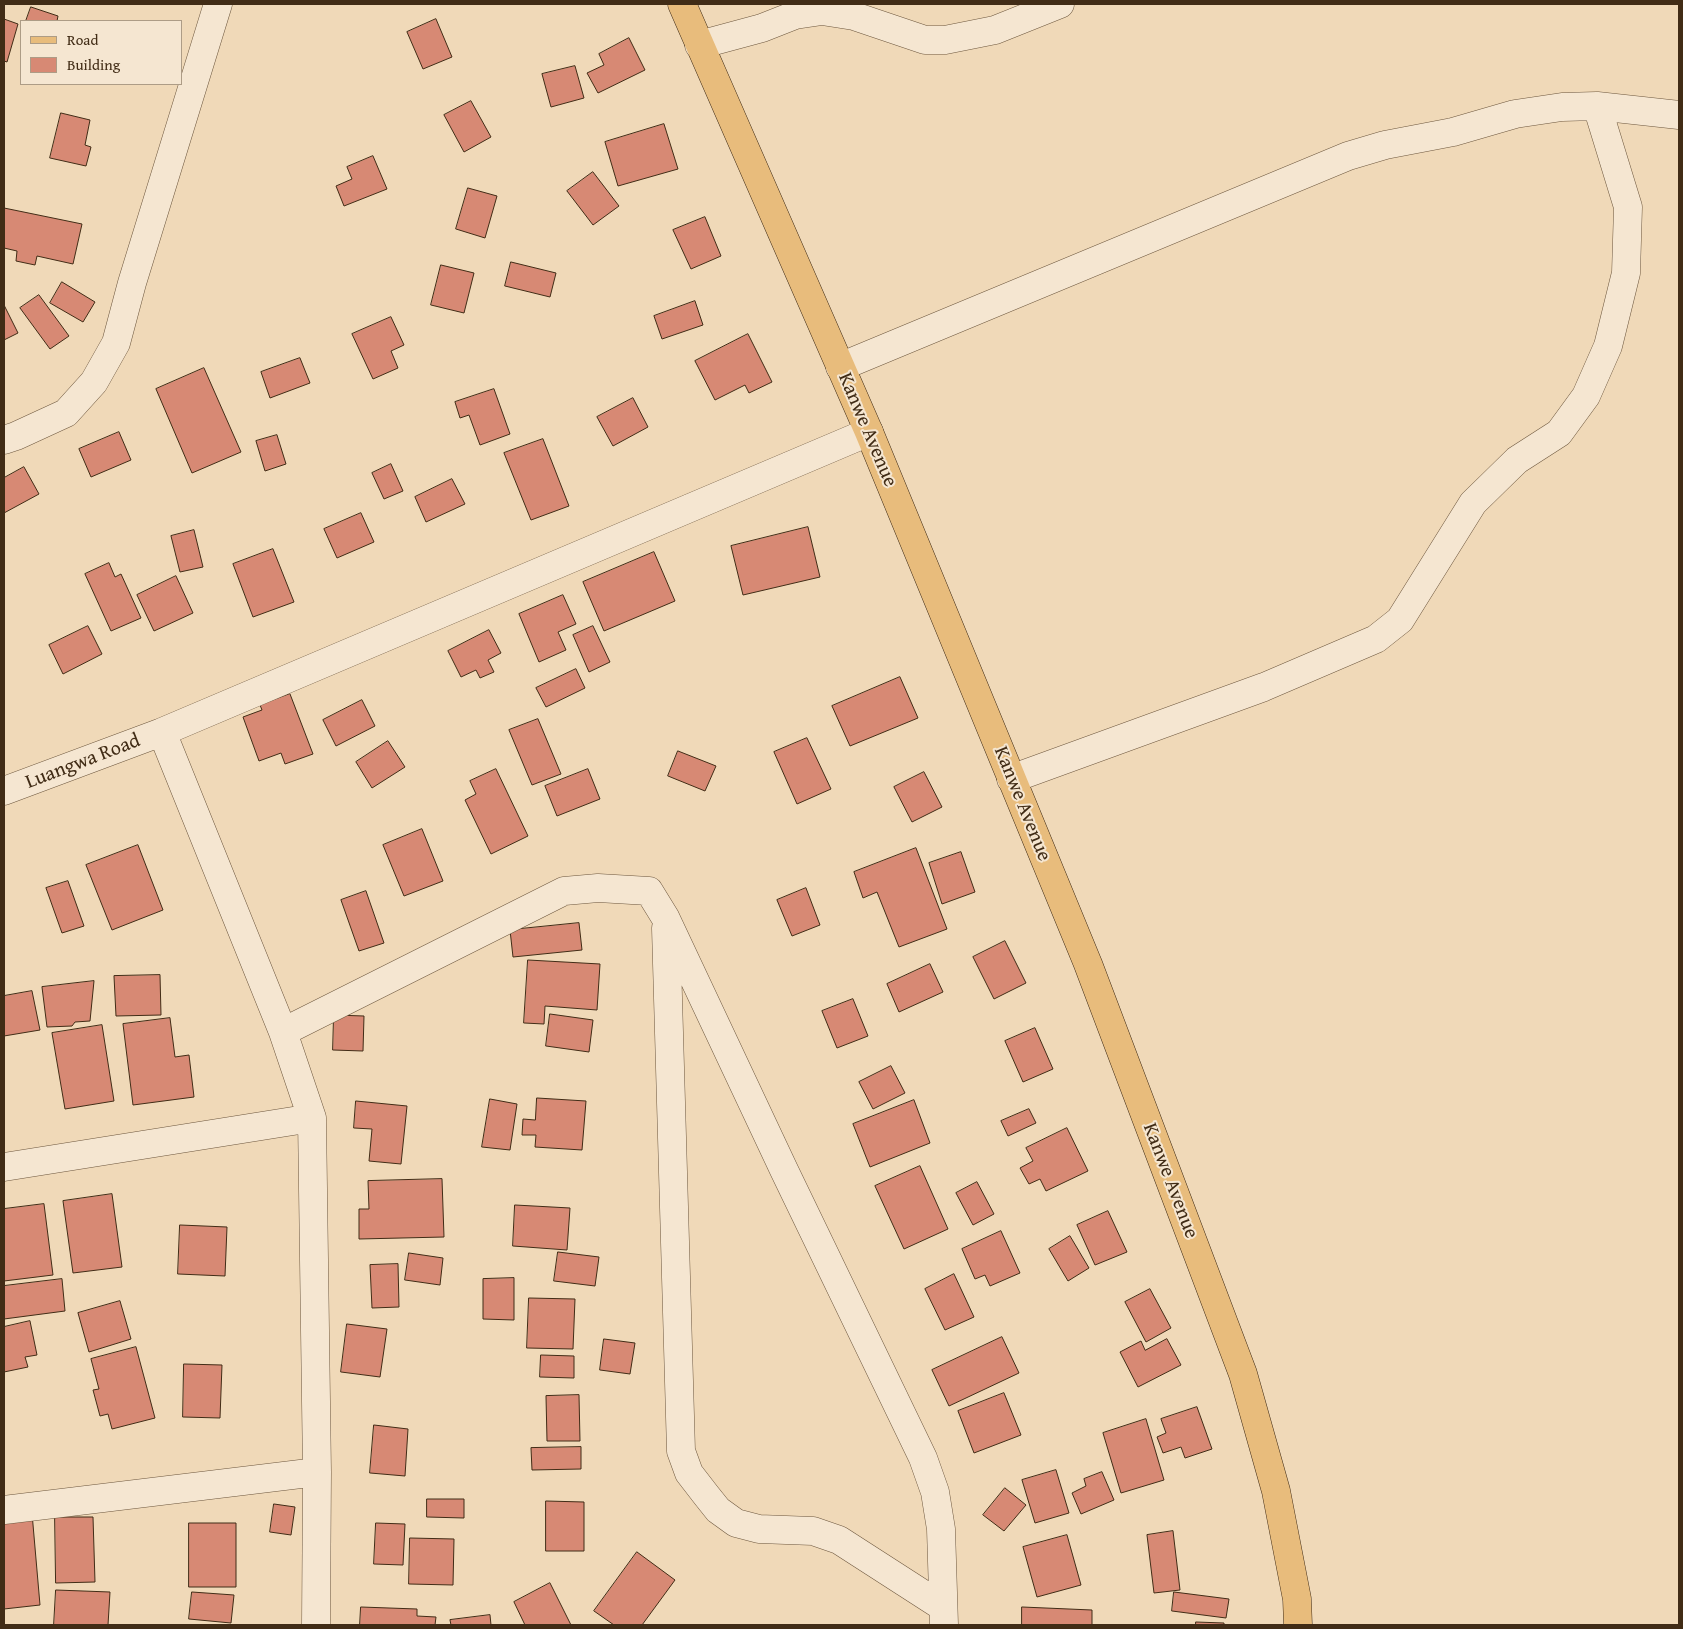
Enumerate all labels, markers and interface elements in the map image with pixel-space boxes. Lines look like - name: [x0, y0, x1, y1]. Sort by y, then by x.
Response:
- legend: [20, 20, 182, 85]
- text: Road: [67, 29, 98, 50]
- text: Building: [67, 54, 120, 75]
- street label: Kanwe Avenue: [832, 369, 902, 491]
- street label: Luangwa Road: [22, 729, 144, 795]
- street label: Kanwe Avenue: [988, 743, 1056, 865]
- street label: Kanwe Avenue: [1137, 1120, 1203, 1242]

